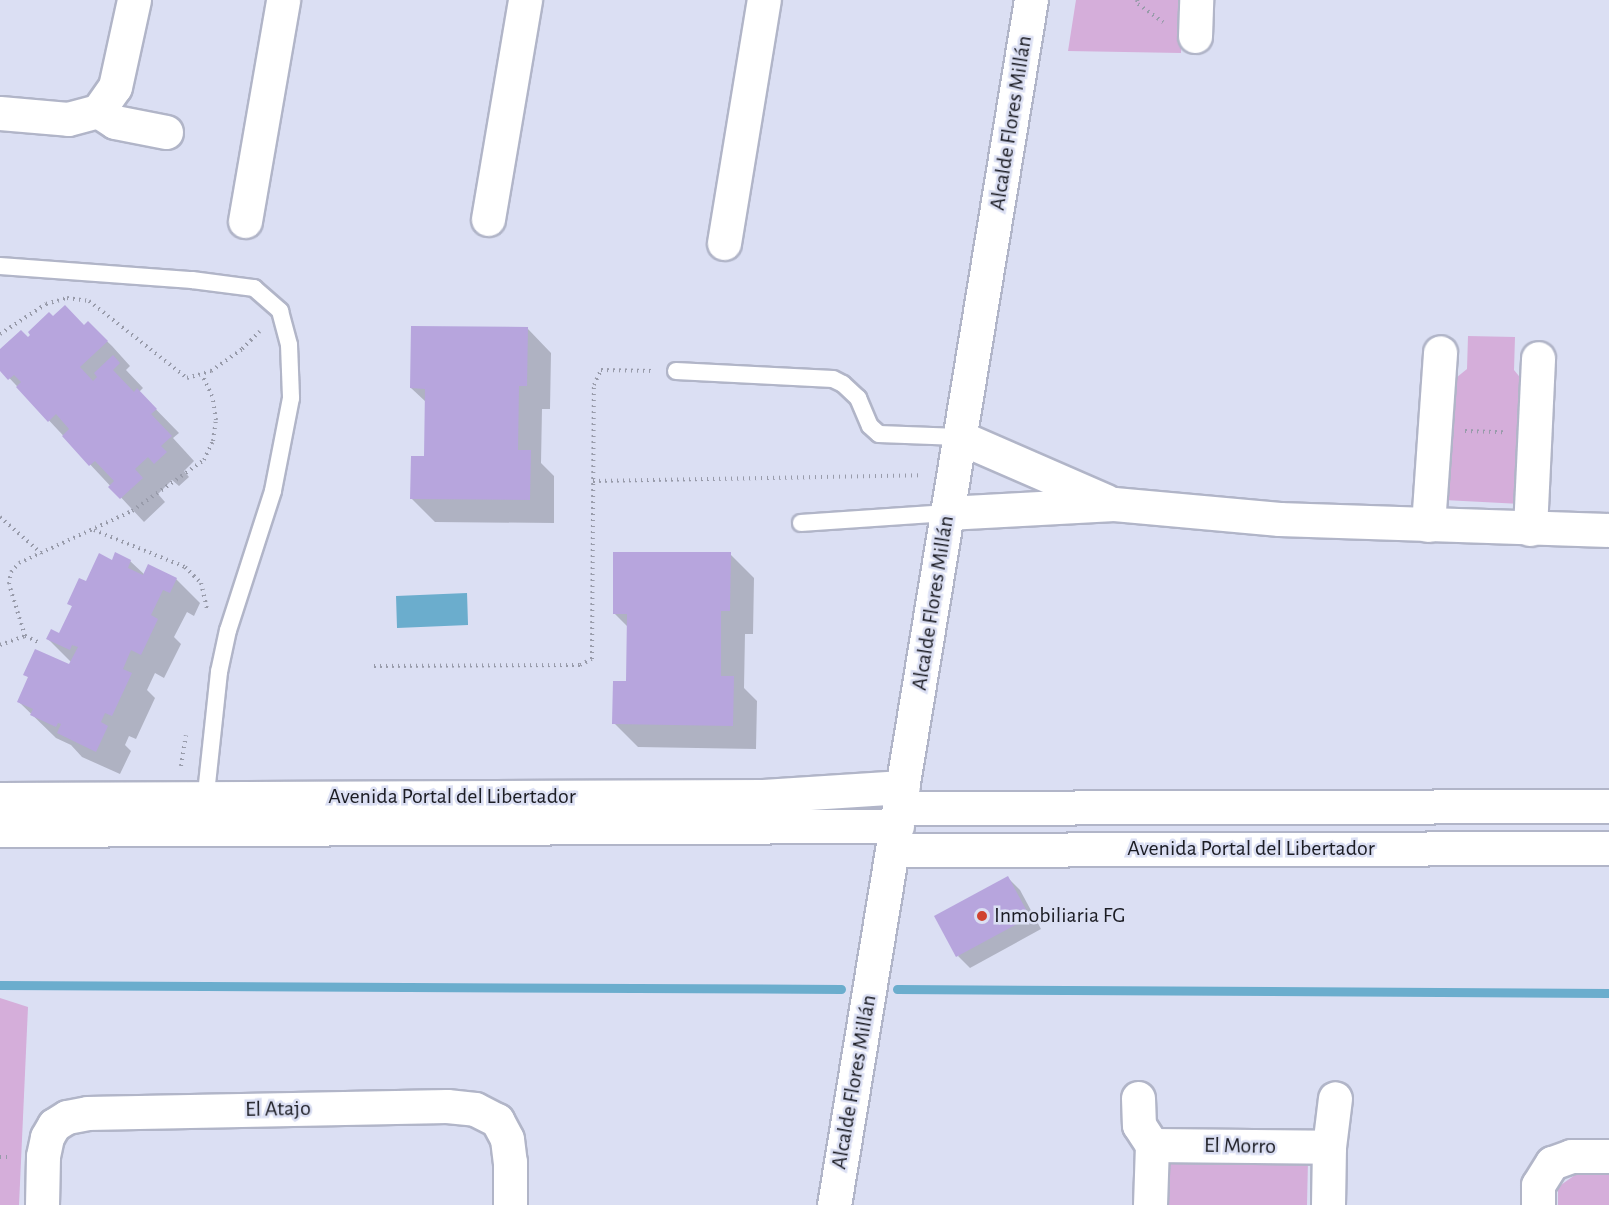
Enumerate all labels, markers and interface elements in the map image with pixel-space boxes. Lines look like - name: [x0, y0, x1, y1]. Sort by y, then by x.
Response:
- street label: Alcalde Flores Millán: [984, 34, 1038, 212]
- street label: Alcalde Flores Millán: [906, 514, 960, 692]
- street label: Avenida Portal del Libertador: [328, 784, 576, 810]
- street label: Avenida Portal del Libertador: [1127, 836, 1375, 862]
- place label: Inmobiliaria FG: [994, 903, 1125, 929]
- marker: Inmobiliaria FG: [975, 909, 989, 923]
- street label: Alcalde Flores Millán: [826, 993, 882, 1171]
- street label: El Atajo: [245, 1095, 311, 1123]
- street label: El Morro: [1204, 1132, 1276, 1160]

